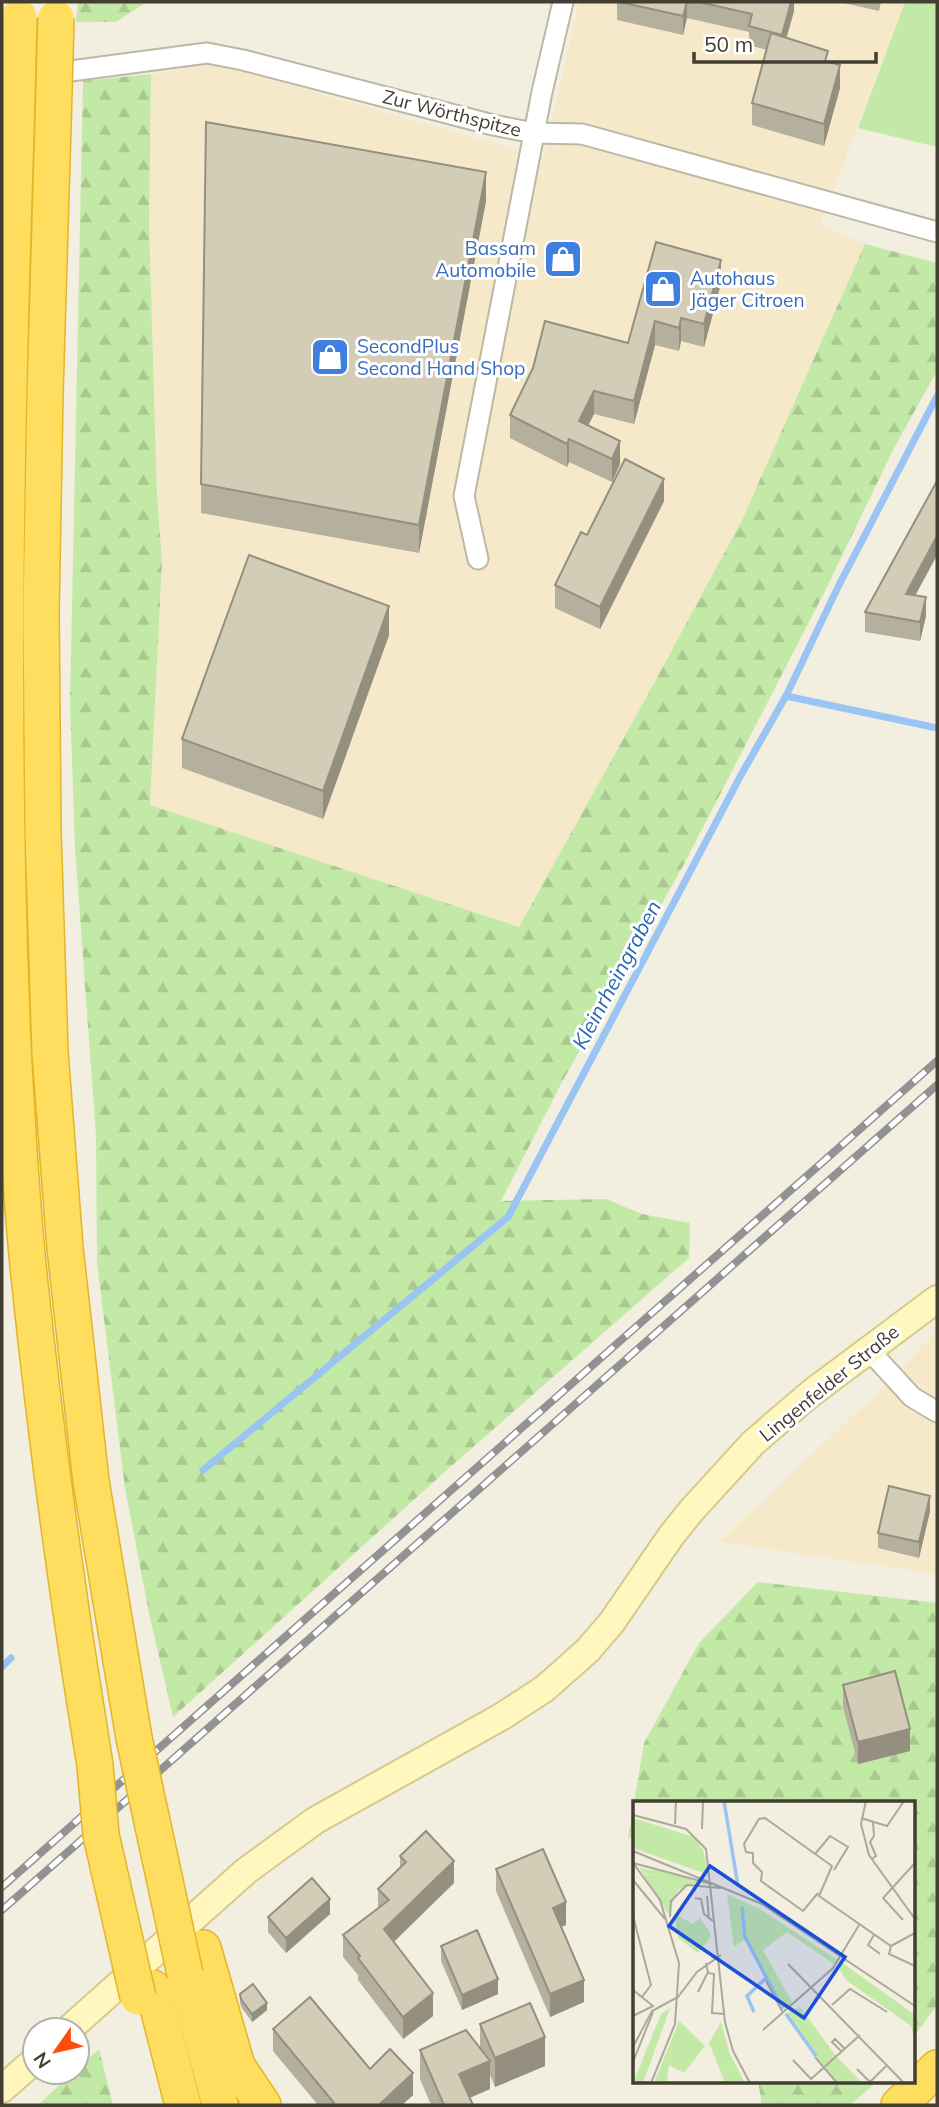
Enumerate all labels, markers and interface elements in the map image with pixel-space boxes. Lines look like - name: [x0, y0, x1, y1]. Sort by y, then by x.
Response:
- scale bar: [694, 21, 876, 65]
- text: 50 m: [704, 31, 753, 57]
- street label: Zur Wörthspitze: [380, 84, 524, 142]
- place label: Bassam Automobile: [435, 236, 536, 282]
- shop icon: Bassam Automobile: [542, 238, 584, 280]
- place label: Autohaus Jäger Citroen: [690, 266, 805, 312]
- shop icon: Autohaus Jäger Citroen: [642, 268, 684, 310]
- place label: SecondPlus Second Hand Shop: [357, 334, 525, 380]
- shop icon: SecondPlus Second Hand Shop: [309, 336, 351, 378]
- water label: Kleinrheingraben: [566, 896, 666, 1053]
- street label: Lingenfelder Straße: [754, 1319, 904, 1447]
- inset map: [633, 1801, 914, 2082]
- north arrow: [21, 2016, 91, 2086]
- text: N: [28, 2048, 56, 2073]

